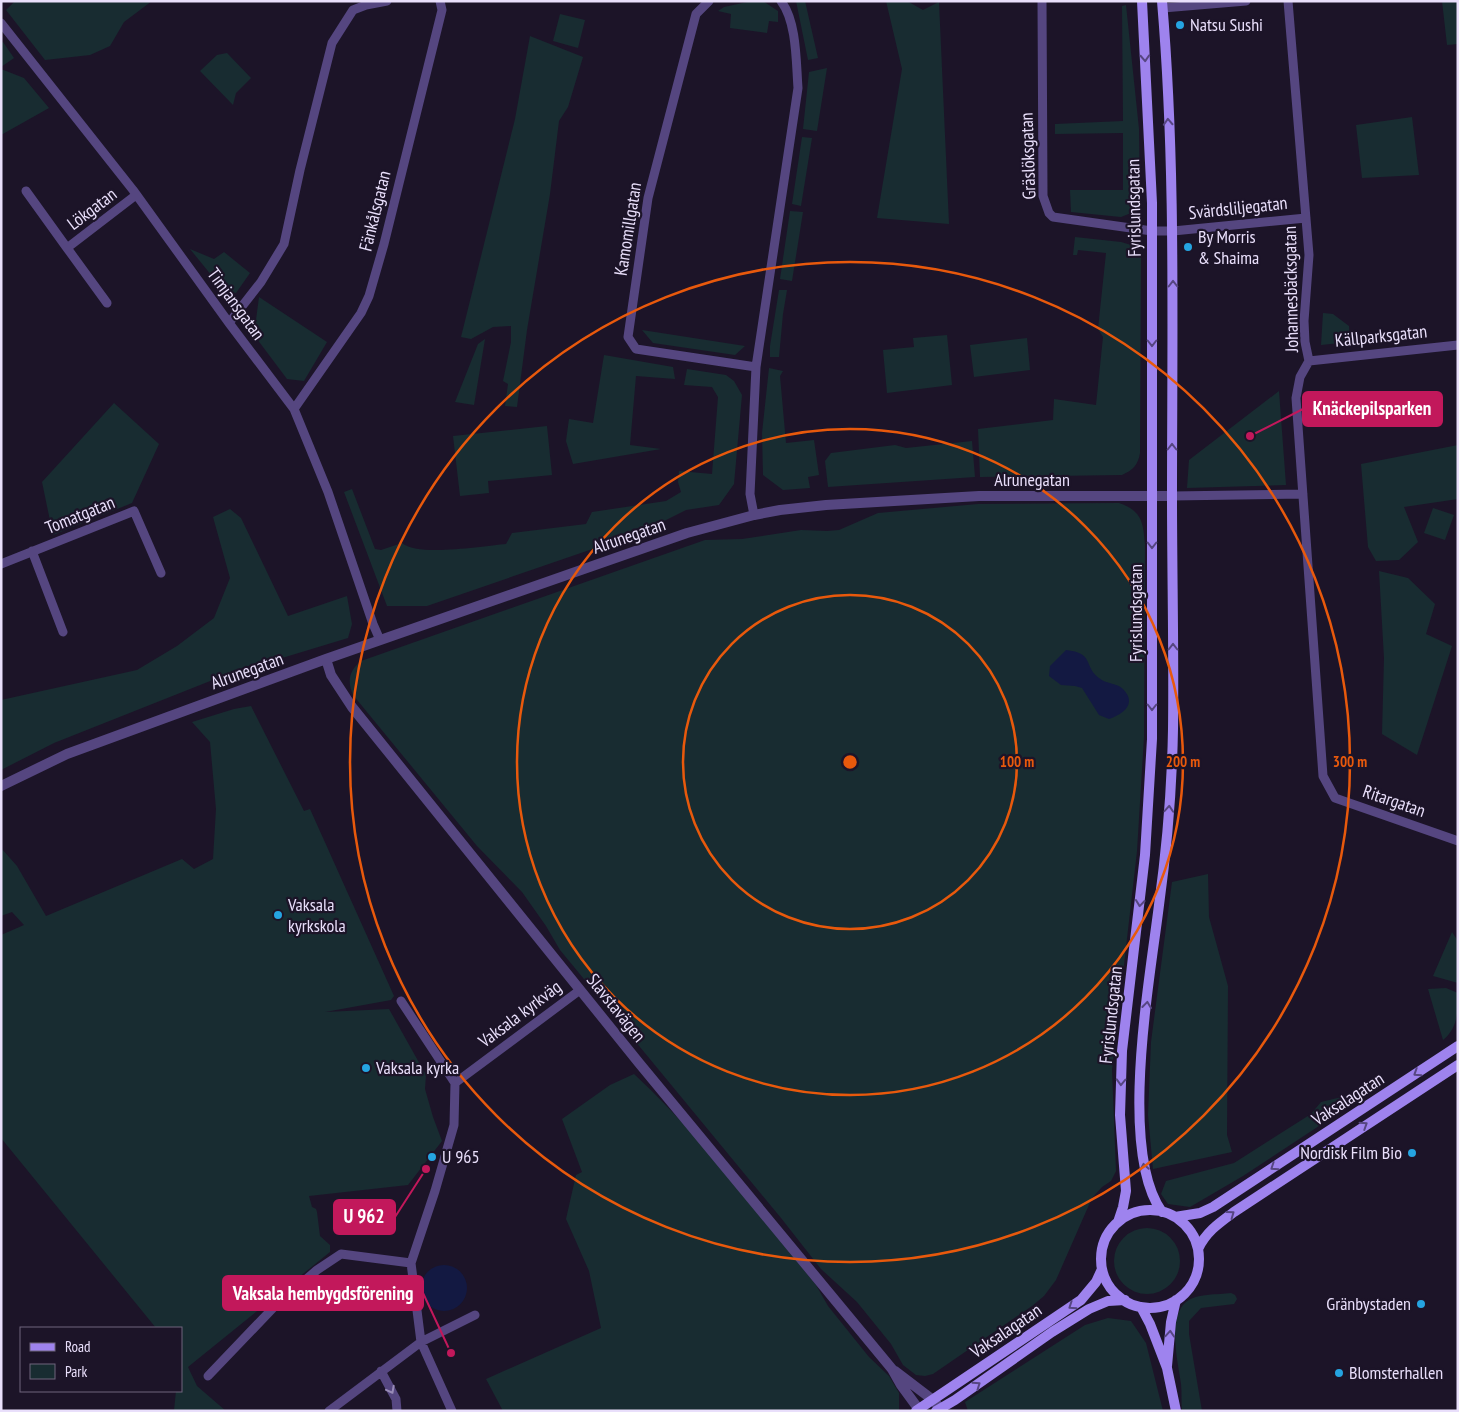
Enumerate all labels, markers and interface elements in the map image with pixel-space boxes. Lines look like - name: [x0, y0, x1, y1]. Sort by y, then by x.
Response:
- place label: Natsu Sushi: [1190, 13, 1263, 36]
- marker: Natsu Sushi: [1174, 19, 1186, 31]
- one-way arrow: [1139, 54, 1150, 62]
- street label: Gräslöksgatan: [1014, 112, 1041, 200]
- one-way arrow: [1163, 118, 1174, 126]
- street label: Fyrislundsgatan: [1121, 159, 1146, 257]
- street label: Fänkålsgatan: [353, 168, 396, 253]
- street label: Kamomillgatan: [609, 181, 646, 277]
- street label: Lökgatan: [62, 182, 121, 235]
- street label: Svärdsliljegatan: [1187, 191, 1288, 224]
- place label: By Morris & Shaima: [1198, 225, 1259, 269]
- street label: Johannesbäcksgatan: [1278, 226, 1303, 353]
- marker: By Morris & Shaima: [1182, 241, 1194, 253]
- street label: Timjansgatan: [202, 263, 270, 344]
- one-way arrow: [1168, 280, 1178, 288]
- street label: Källparksgatan: [1334, 319, 1428, 352]
- one-way arrow: [1147, 340, 1157, 347]
- callout: Knäckepilsparken: [1303, 392, 1442, 426]
- text: Knäckepilsparken: [1313, 396, 1431, 420]
- one-way arrow: [1167, 443, 1177, 450]
- street label: Alrunegatan: [994, 468, 1070, 491]
- street label: Tomatgatan: [42, 490, 118, 539]
- street label: Alrunegatan: [589, 512, 668, 559]
- one-way arrow: [1147, 541, 1158, 549]
- street label: Fyrislundsgatan: [1124, 564, 1147, 662]
- one-way arrow: [1168, 643, 1178, 650]
- street label: Alrunegatan: [207, 647, 286, 694]
- one-way arrow: [1147, 704, 1157, 711]
- text: 100 m: [1000, 752, 1034, 771]
- text: 200 m: [1166, 752, 1200, 771]
- text: 300 m: [1333, 752, 1367, 771]
- centre of rings: [841, 753, 859, 771]
- street label: Ritargatan: [1360, 779, 1428, 822]
- one-way arrow: [1163, 805, 1174, 813]
- place label: Vaksala kyrkskola: [287, 893, 346, 937]
- one-way arrow: [1135, 900, 1146, 908]
- marker: Vaksala kyrkskola: [272, 909, 284, 921]
- street label: Fyrislundsgatan: [1094, 965, 1127, 1065]
- street label: Slavstavägen: [582, 969, 651, 1047]
- street label: Vaksala kyrkväg: [473, 975, 566, 1053]
- one-way arrow: [1141, 1001, 1152, 1009]
- place label: Vaksala kyrka: [375, 1056, 459, 1079]
- marker: Vaksala kyrka: [360, 1062, 372, 1074]
- one-way arrow: [1413, 1066, 1422, 1076]
- street label: Vaksalagatan: [1306, 1067, 1388, 1131]
- one-way arrow: [1116, 1078, 1126, 1086]
- one-way arrow: [1358, 1122, 1367, 1132]
- place label: Nordisk Film Bio: [1300, 1141, 1402, 1164]
- place label: U 965: [442, 1145, 480, 1168]
- marker: Nordisk Film Bio: [1406, 1147, 1418, 1159]
- marker: U 965: [426, 1151, 438, 1163]
- one-way arrow: [1271, 1161, 1280, 1170]
- one-way arrow: [1140, 1163, 1150, 1171]
- callout: U 962: [334, 1200, 395, 1234]
- text: U 962: [344, 1204, 384, 1228]
- one-way arrow: [1225, 1211, 1235, 1220]
- callout: Vaksala hembygdsförening: [223, 1276, 423, 1310]
- text: Vaksala hembygdsförening: [232, 1281, 413, 1305]
- place label: Gränbystaden: [1326, 1292, 1411, 1315]
- street label: Vaksalagatan: [965, 1298, 1046, 1363]
- marker: Gränbystaden: [1415, 1298, 1427, 1310]
- one-way arrow: [1069, 1300, 1078, 1309]
- legend: [20, 1327, 182, 1392]
- one-way arrow: [1164, 1329, 1175, 1337]
- text: Road: [65, 1337, 91, 1356]
- place label: Blomsterhallen: [1349, 1361, 1443, 1384]
- text: Park: [65, 1362, 87, 1381]
- marker: Blomsterhallen: [1333, 1367, 1345, 1379]
- one-way arrow: [971, 1382, 981, 1391]
- one-way arrow: [385, 1385, 395, 1394]

